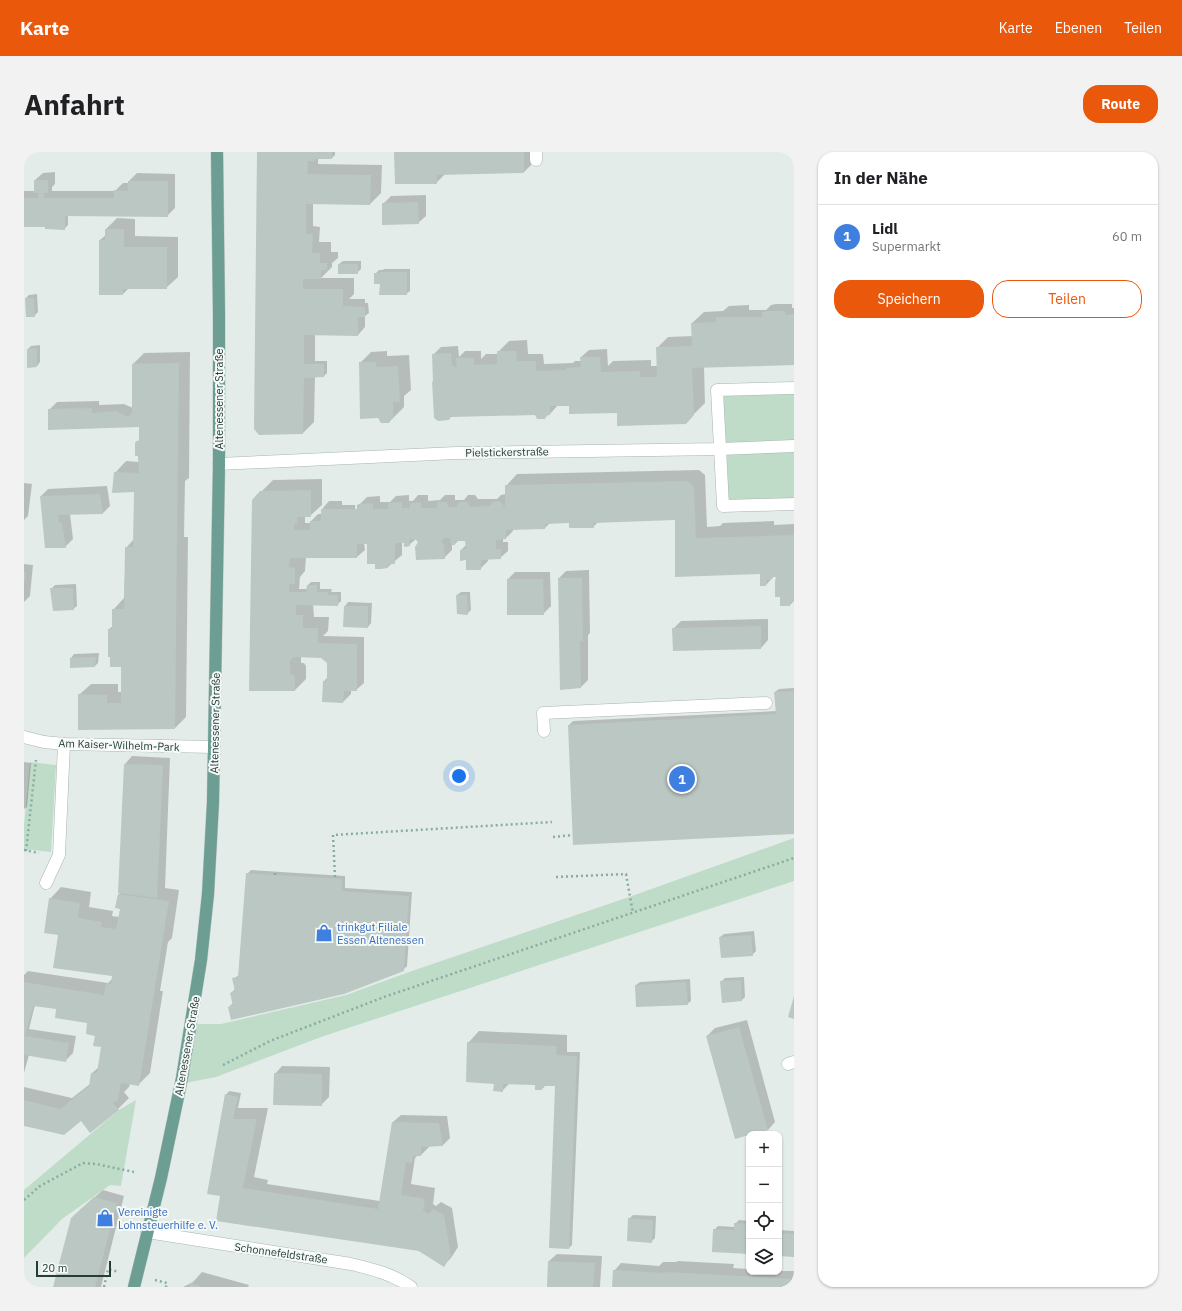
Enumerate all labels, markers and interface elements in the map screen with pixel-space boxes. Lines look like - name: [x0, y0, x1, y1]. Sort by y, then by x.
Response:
- text: Karte: [20, 16, 69, 40]
- text: Karte: [999, 19, 1033, 37]
- text: Ebenen: [1055, 19, 1102, 37]
- text: Teilen: [1124, 19, 1162, 37]
- button: Route: [1083, 85, 1158, 123]
- text: Anfahrt: [24, 86, 125, 123]
- text: In der Nähe: [834, 167, 928, 189]
- text: Lidl: [872, 219, 898, 238]
- text: 1: [843, 228, 851, 245]
- text: 60 m: [1112, 228, 1142, 245]
- text: Supermarkt: [872, 238, 941, 255]
- button: Speichern: [834, 280, 984, 318]
- button: Teilen: [992, 280, 1142, 318]
- street label: Altenessener Straße: [212, 349, 226, 449]
- street label: Pielstickerstraße: [465, 444, 549, 460]
- street label: Altenessener Straße: [207, 672, 223, 774]
- street label: Am Kaiser-Wilhelm-Park: [58, 736, 180, 754]
- pin: 1: [669, 764, 695, 794]
- your location: [449, 766, 469, 786]
- place label: trinkgut Filiale Essen Altenessen: [337, 920, 424, 947]
- shop icon: trinkgut Filiale Essen Altenessen: [314, 923, 334, 943]
- street label: Altenessener Straße: [171, 995, 203, 1097]
- map controls: [746, 1131, 782, 1275]
- button: +: [746, 1131, 782, 1167]
- button: −: [746, 1167, 782, 1203]
- button: locate: [746, 1203, 782, 1239]
- place label: Vereinigte Lohnsteuerhilfe e. V.: [118, 1205, 218, 1232]
- shop icon: Vereinigte Lohnsteuerhilfe e. V.: [95, 1208, 115, 1228]
- button: layers: [746, 1239, 782, 1275]
- street label: Schonnefeldstraße: [234, 1240, 328, 1266]
- scale bar: [36, 1259, 111, 1278]
- text: 20 m: [42, 1261, 67, 1275]

